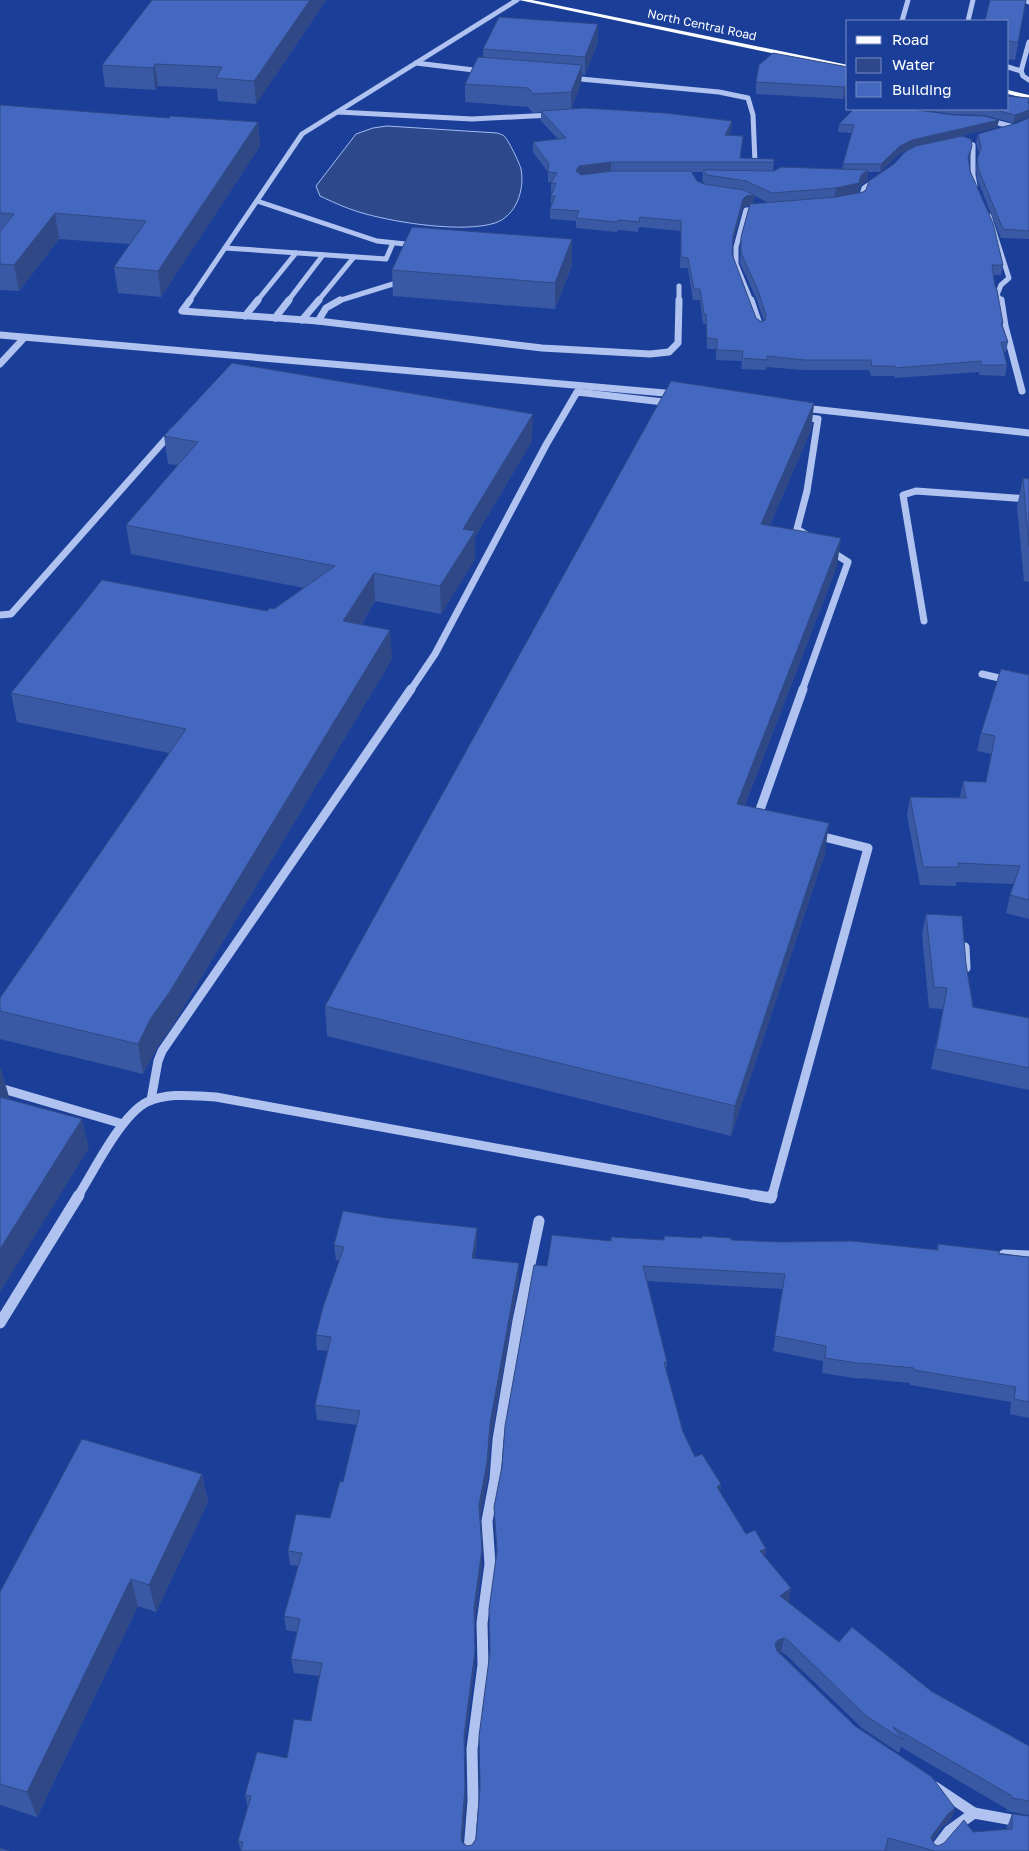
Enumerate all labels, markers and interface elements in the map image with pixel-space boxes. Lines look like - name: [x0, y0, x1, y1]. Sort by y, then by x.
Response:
- street label: North Central Road: [646, 6, 758, 43]
- legend: [846, 20, 1009, 110]
- text: Road: [892, 30, 929, 48]
- text: Water: [892, 55, 935, 73]
- text: Building: [892, 80, 952, 98]

